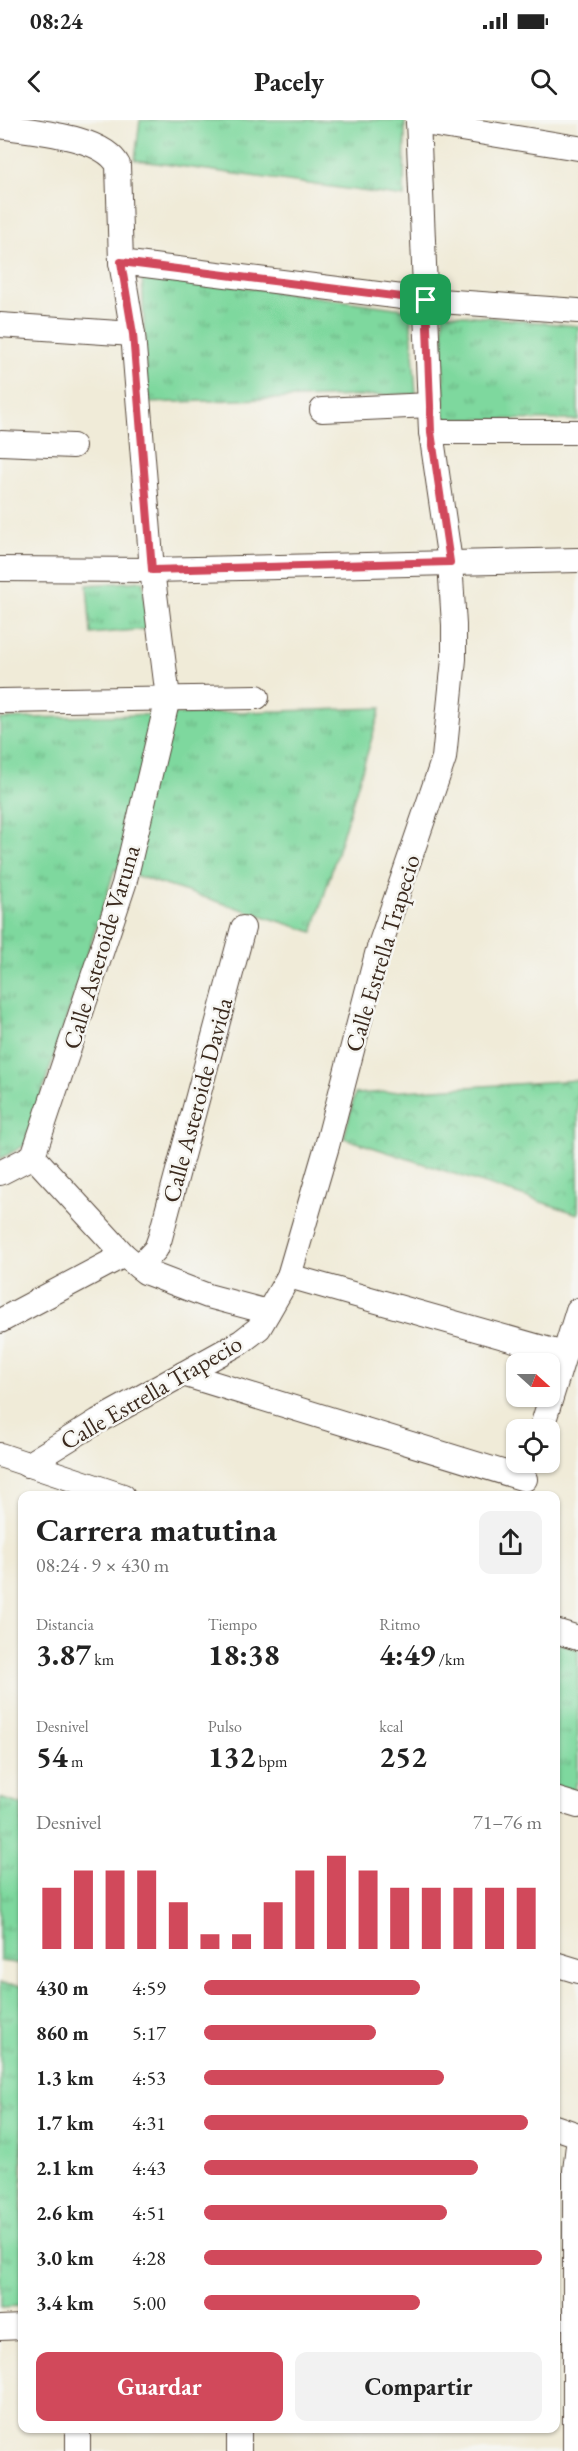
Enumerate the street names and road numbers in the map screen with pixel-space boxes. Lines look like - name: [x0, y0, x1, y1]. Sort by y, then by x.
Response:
- street label: Calle Asteroide Varuna: [55, 841, 147, 1053]
- street label: Calle Estrella Trapecio: [337, 850, 427, 1055]
- street label: Calle Asteroide Davida: [155, 994, 239, 1206]
- street label: Calle Estrella Trapecio: [55, 1327, 248, 1457]

